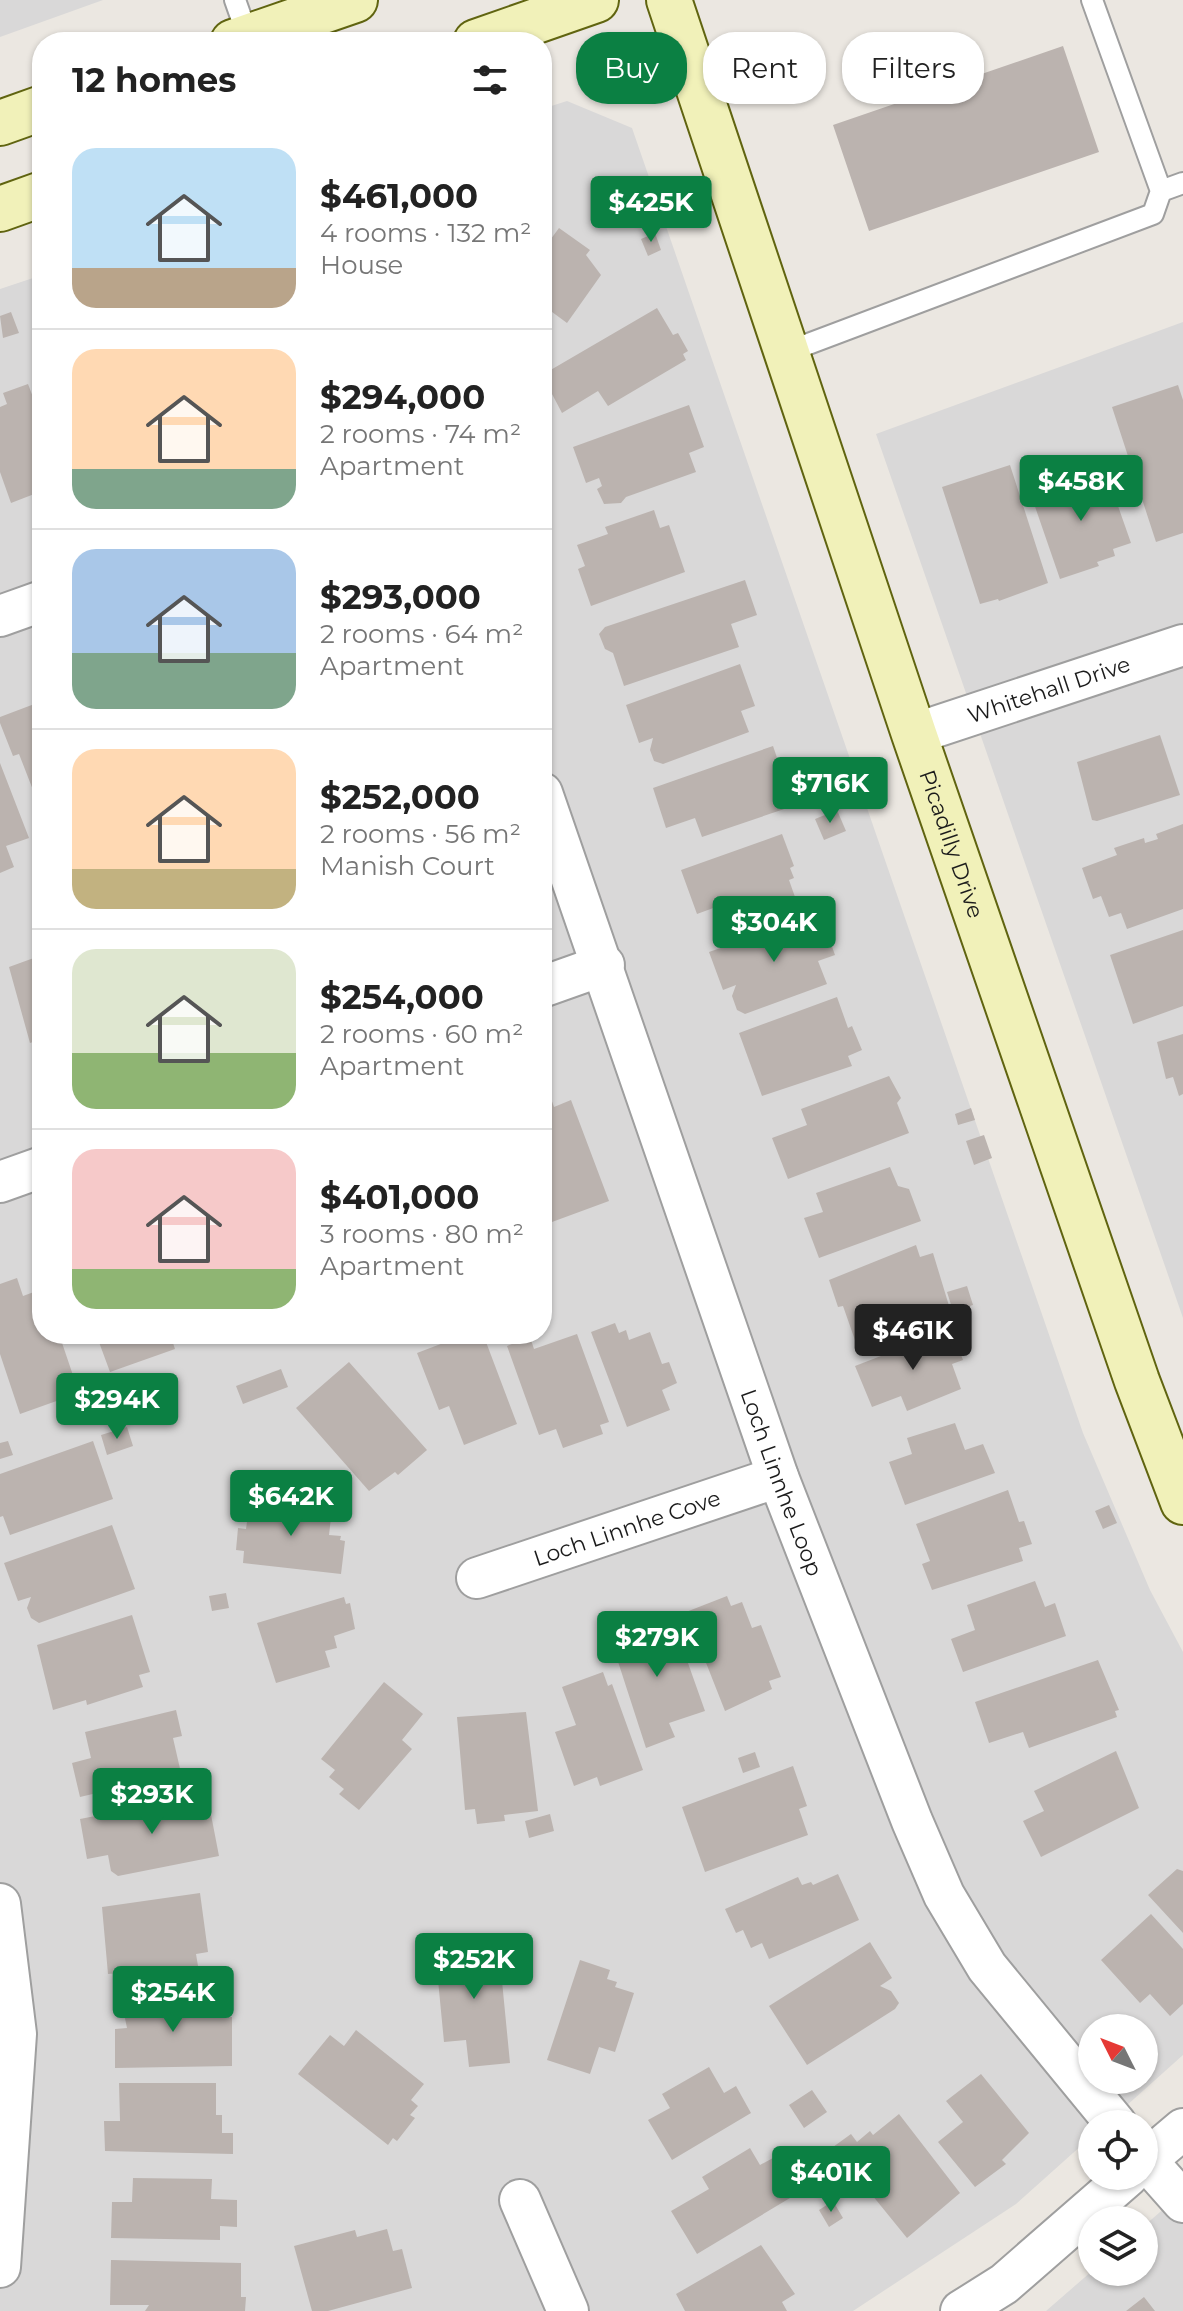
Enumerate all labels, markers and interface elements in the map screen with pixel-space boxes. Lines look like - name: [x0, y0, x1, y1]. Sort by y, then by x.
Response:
- chip: Buy: [576, 32, 687, 104]
- chip: Rent: [703, 32, 826, 104]
- chip: Filters: [842, 32, 984, 104]
- icon: filters: [468, 58, 512, 102]
- text: 12 homes: [72, 59, 236, 101]
- text: $461,000: [320, 175, 478, 217]
- pin: $425K: [595, 176, 707, 244]
- icon: home: [136, 180, 232, 276]
- text: $425K: [609, 186, 693, 218]
- text: 4 rooms · 132 m²: [320, 217, 531, 249]
- text: House: [320, 249, 403, 281]
- text: $294,000: [320, 376, 485, 418]
- icon: home: [136, 381, 232, 477]
- text: 2 rooms · 74 m²: [320, 418, 521, 450]
- text: Apartment: [320, 450, 464, 482]
- pin: $458K: [1025, 455, 1137, 523]
- text: $458K: [1038, 465, 1124, 497]
- text: $293,000: [320, 576, 481, 618]
- icon: home: [136, 581, 232, 677]
- text: 2 rooms · 64 m²: [320, 618, 523, 650]
- text: Apartment: [320, 650, 464, 682]
- street label: Whitehall Drive: [964, 650, 1134, 729]
- pin: $716K: [774, 757, 886, 825]
- street label: Picadilly Drive: [914, 766, 990, 922]
- text: $716K: [791, 767, 869, 799]
- text: $252,000: [320, 776, 480, 818]
- icon: home: [136, 781, 232, 877]
- text: 2 rooms · 56 m²: [320, 818, 521, 850]
- text: Manish Court: [320, 850, 495, 882]
- pin: $304K: [718, 896, 830, 964]
- text: $304K: [731, 906, 817, 938]
- text: $254,000: [320, 976, 484, 1018]
- icon: home: [136, 981, 232, 1077]
- text: 2 rooms · 60 m²: [320, 1018, 523, 1050]
- text: Apartment: [320, 1050, 464, 1082]
- text: $401,000: [320, 1176, 479, 1218]
- icon: home: [136, 1181, 232, 1277]
- text: 3 rooms · 80 m²: [320, 1218, 524, 1250]
- text: Apartment: [320, 1250, 464, 1282]
- pin: $461K: [857, 1304, 969, 1372]
- text: $461K: [873, 1314, 953, 1346]
- pin: $294K: [61, 1373, 173, 1441]
- text: $294K: [74, 1383, 160, 1415]
- street label: Loch Linnhe Loop: [735, 1385, 829, 1580]
- pin: $642K: [235, 1470, 347, 1538]
- text: $642K: [248, 1480, 334, 1512]
- street label: Loch Linnhe Cove: [530, 1484, 724, 1572]
- pin: $279K: [601, 1611, 713, 1679]
- text: $279K: [615, 1621, 699, 1653]
- pin: $293K: [96, 1768, 208, 1836]
- text: $293K: [111, 1778, 193, 1810]
- pin: $252K: [418, 1933, 530, 2001]
- text: $252K: [433, 1943, 515, 1975]
- pin: $254K: [117, 1966, 229, 2034]
- text: $254K: [131, 1976, 215, 2008]
- north arrow: [1078, 2014, 1158, 2094]
- map controls: [1078, 2014, 1158, 2286]
- button: locate: [1078, 2110, 1158, 2190]
- pin: $401K: [775, 2146, 887, 2214]
- text: $401K: [790, 2156, 872, 2188]
- button: layers: [1078, 2206, 1158, 2286]

